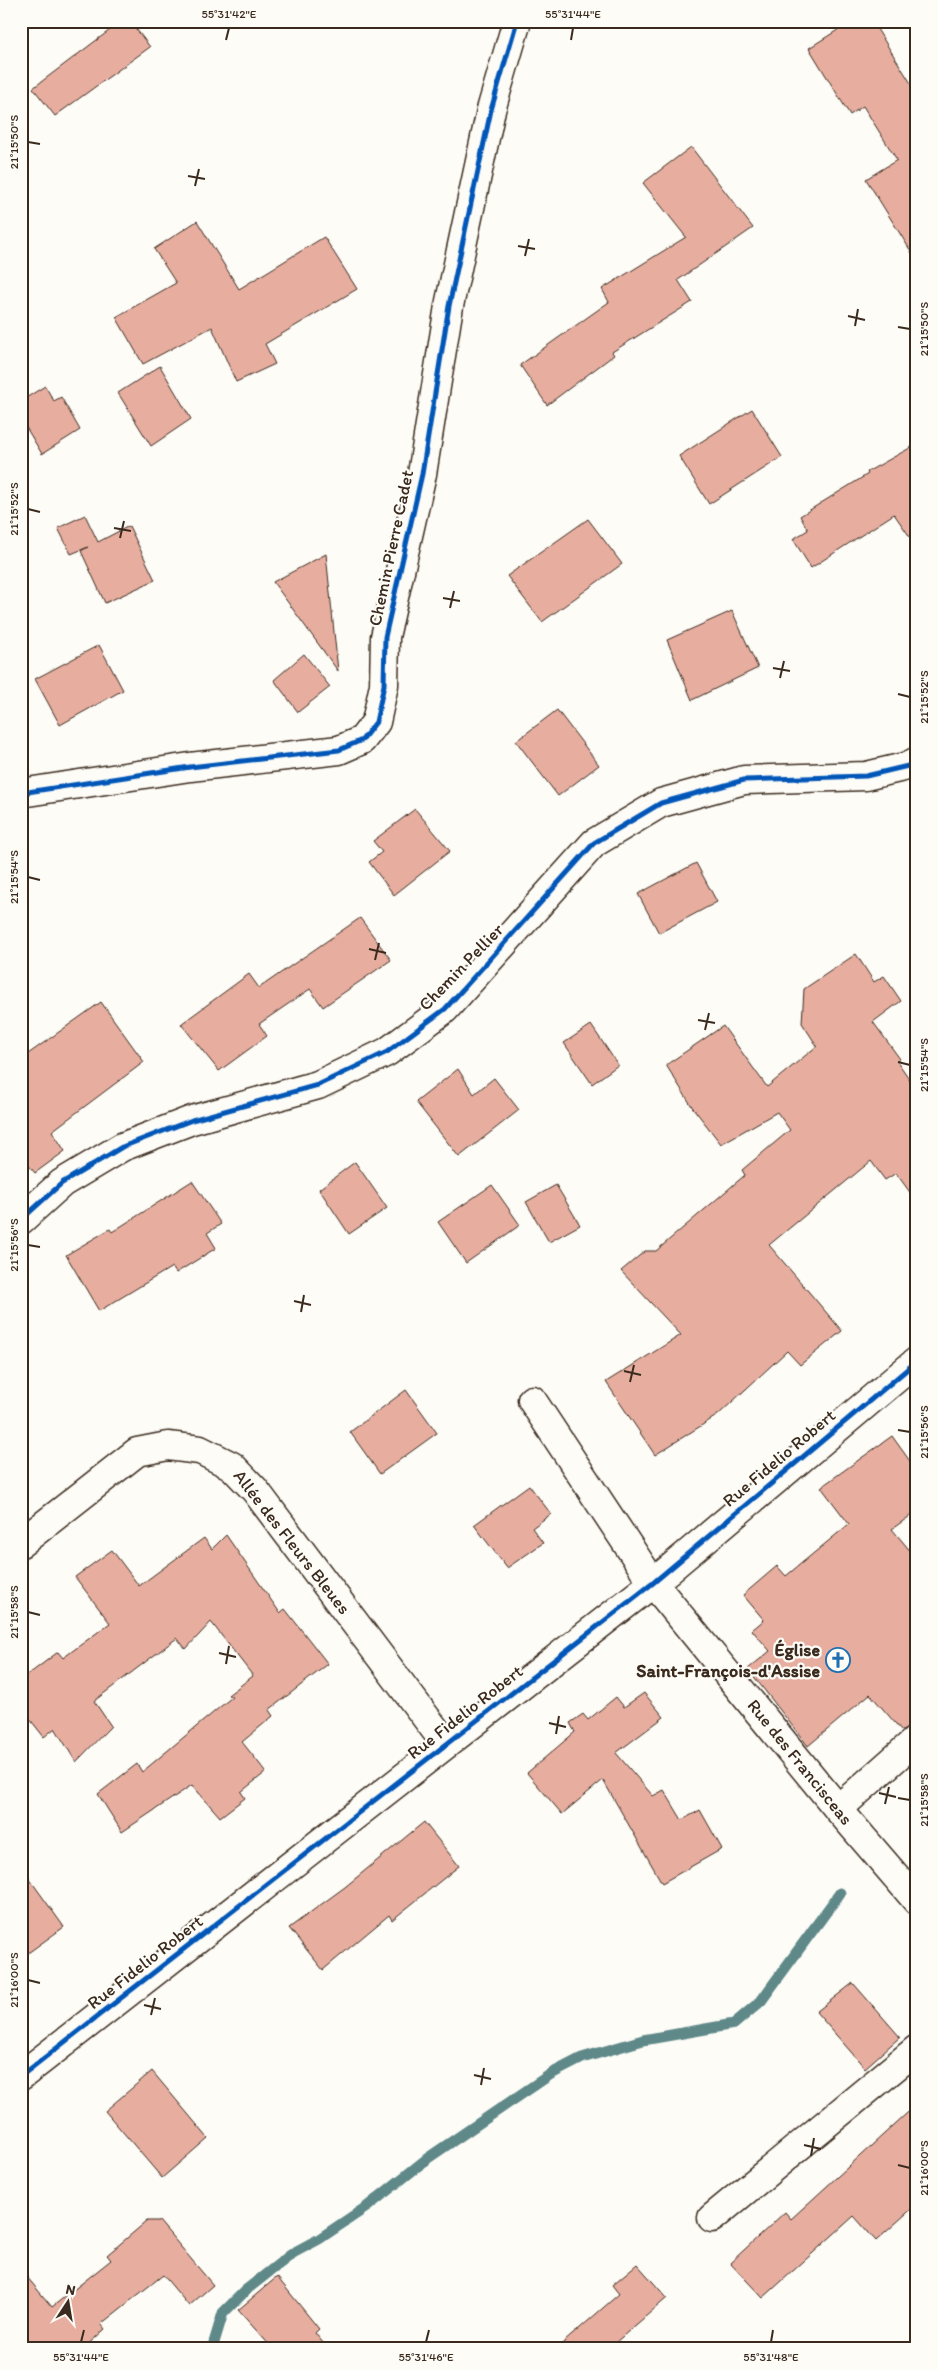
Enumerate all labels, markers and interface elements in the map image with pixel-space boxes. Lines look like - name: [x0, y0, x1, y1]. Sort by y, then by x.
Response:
- text: 55°31'42"E: [201, 7, 257, 21]
- text: 55°31'44"E: [545, 7, 601, 21]
- text: 21°15'50"S: [7, 115, 21, 169]
- text: 21°15'50"S: [917, 302, 931, 356]
- street label: Chemin Pierre Cadet: [364, 468, 418, 628]
- text: 21°15'52"S: [7, 482, 21, 536]
- text: 21°15'52"S: [917, 670, 931, 724]
- text: 21°15'54"S: [7, 850, 21, 904]
- street label: Chemin Pellier: [414, 918, 509, 1015]
- text: 21°15'54"S: [917, 1038, 931, 1092]
- text: 21°15'56"S: [7, 1218, 21, 1272]
- street label: Rue Fidelio Robert: [718, 1404, 840, 1512]
- text: 21°15'56"S: [917, 1405, 931, 1459]
- street label: Allée des Fleurs Bleues: [229, 1465, 355, 1619]
- text: 21°15'58"S: [7, 1585, 21, 1639]
- place label: Église Saint-François-d'Assise: [636, 1639, 820, 1682]
- church icon: Église Saint-François-d'Assise: [825, 1647, 851, 1673]
- street label: Rue Fidelio Robert: [403, 1660, 527, 1764]
- street label: Rue des Francisceas: [743, 1695, 857, 1829]
- text: 21°15'58"S: [917, 1773, 931, 1827]
- street label: Rue Fidelio Robert: [83, 1910, 207, 2014]
- text: 21°16'00"S: [7, 1952, 21, 2008]
- text: 21°16'00"S: [917, 2140, 931, 2196]
- north arrow: [42, 2278, 92, 2328]
- text: N: [64, 2280, 77, 2299]
- text: 55°31'44"E: [53, 2350, 109, 2364]
- text: 55°31'46"E: [398, 2350, 454, 2364]
- text: 55°31'48"E: [743, 2350, 799, 2364]

